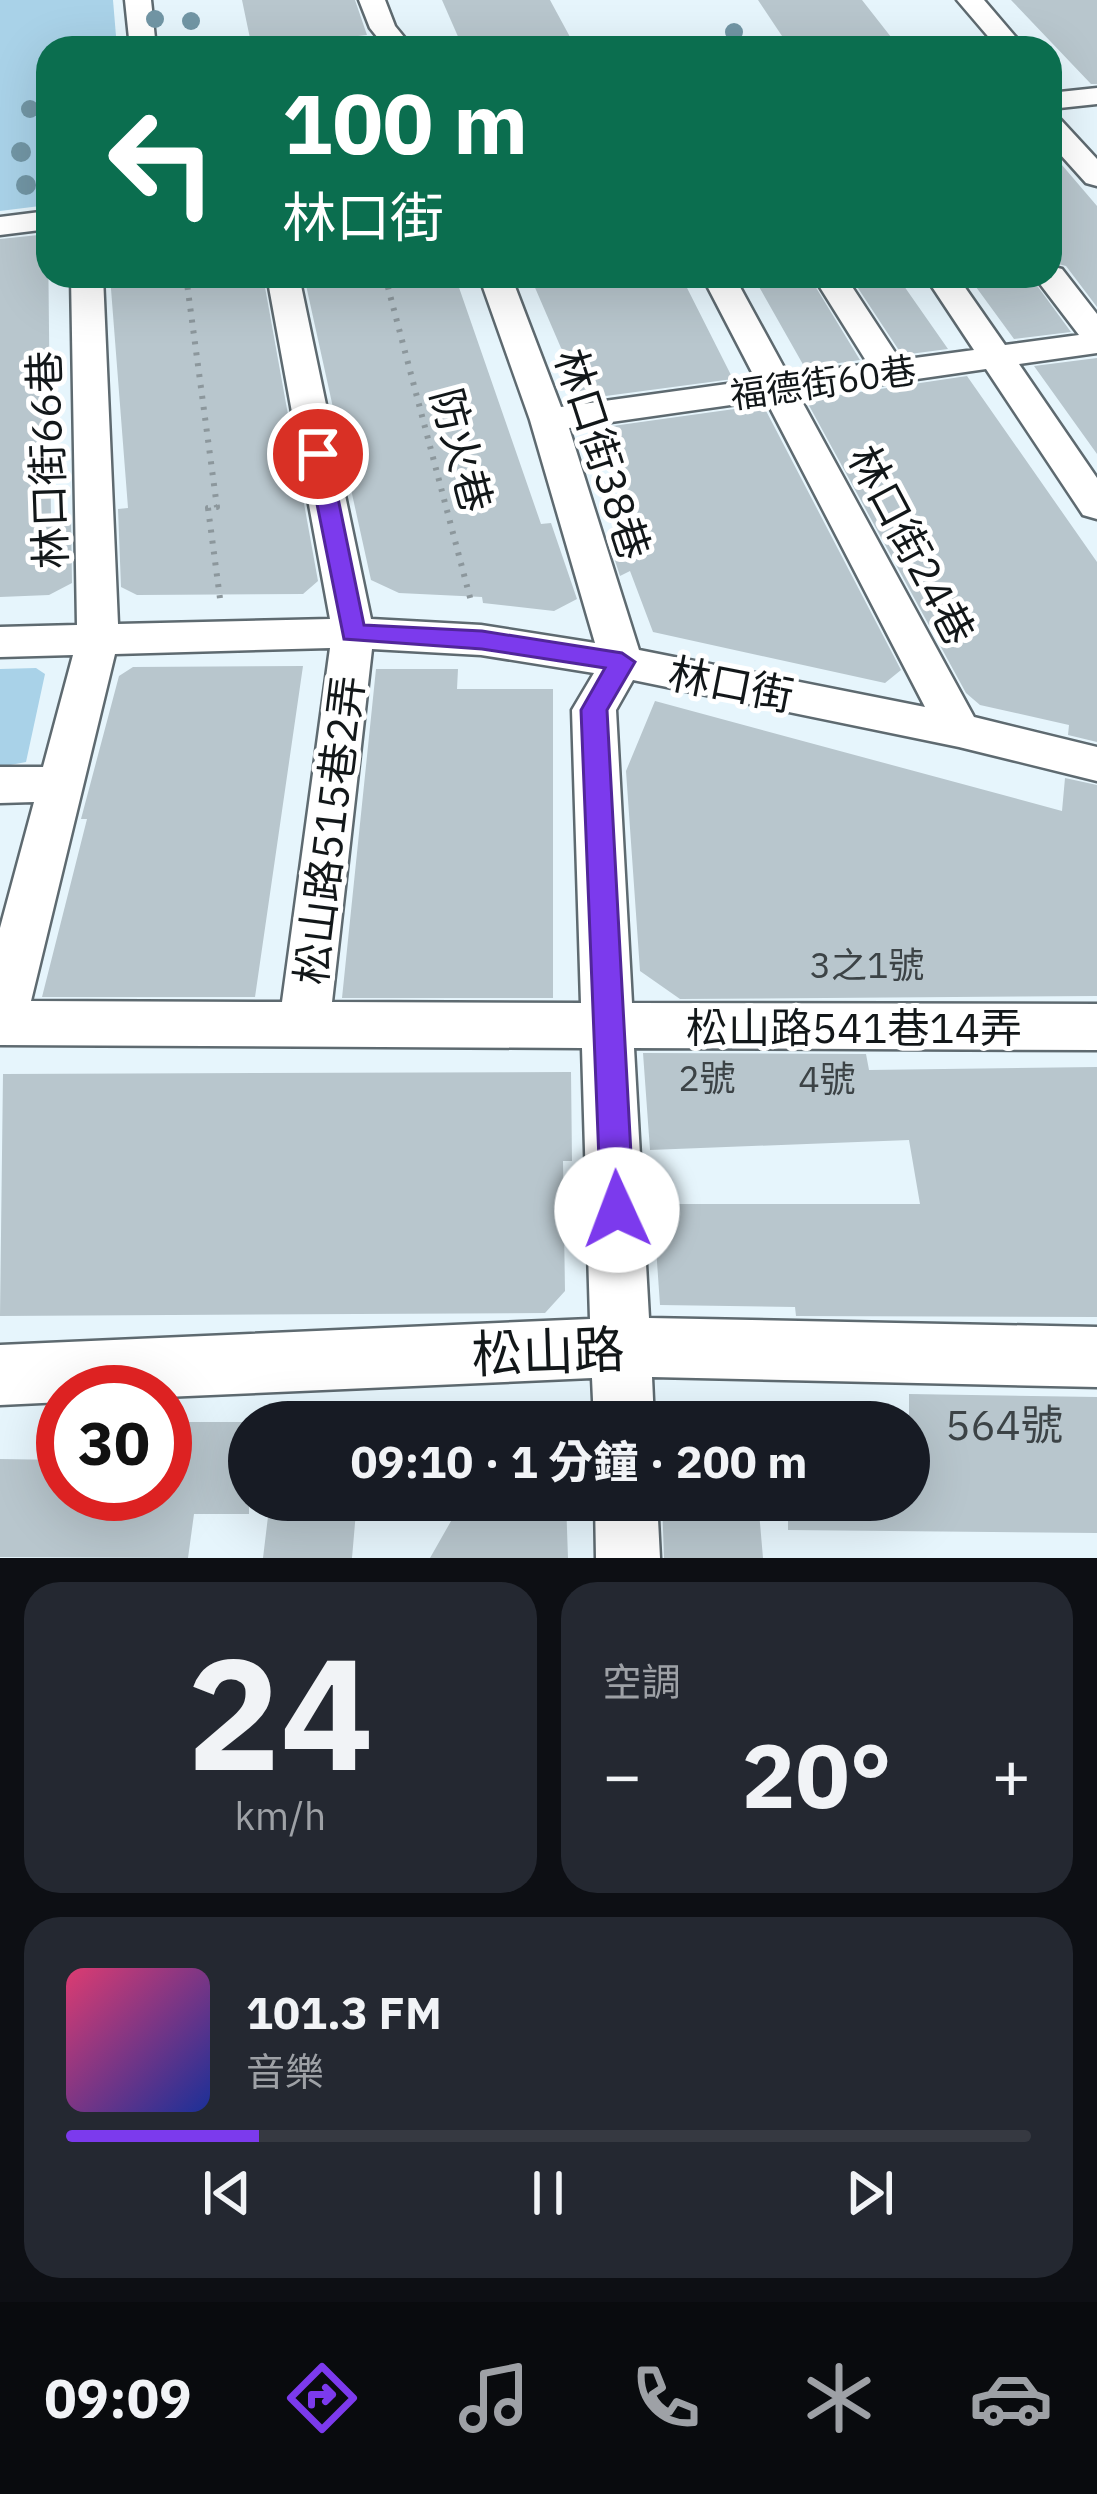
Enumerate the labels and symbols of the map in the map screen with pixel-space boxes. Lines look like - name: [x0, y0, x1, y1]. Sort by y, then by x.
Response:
- street label: 林口街38巷: [543, 342, 663, 566]
- street label: 福德街60巷: [727, 346, 919, 418]
- street label: 林口街66巷: [16, 350, 78, 570]
- street label: 防火巷: [419, 382, 505, 518]
- pin: [267, 403, 369, 505]
- street label: 林口街24巷: [836, 436, 988, 654]
- street label: 林口街: [664, 645, 798, 723]
- street label: 松山路515巷2弄: [283, 672, 375, 988]
- house number: 3之1號: [809, 941, 925, 988]
- street label: 松山路541巷14弄: [686, 1000, 1022, 1055]
- house number: 2號: [678, 1054, 736, 1101]
- house number: 4號: [798, 1055, 856, 1102]
- position arrow: [554, 1147, 680, 1273]
- street label: 松山路: [470, 1315, 626, 1387]
- speed limit sign: 30: [36, 1365, 192, 1521]
- house number: 564號: [945, 1397, 1063, 1452]

